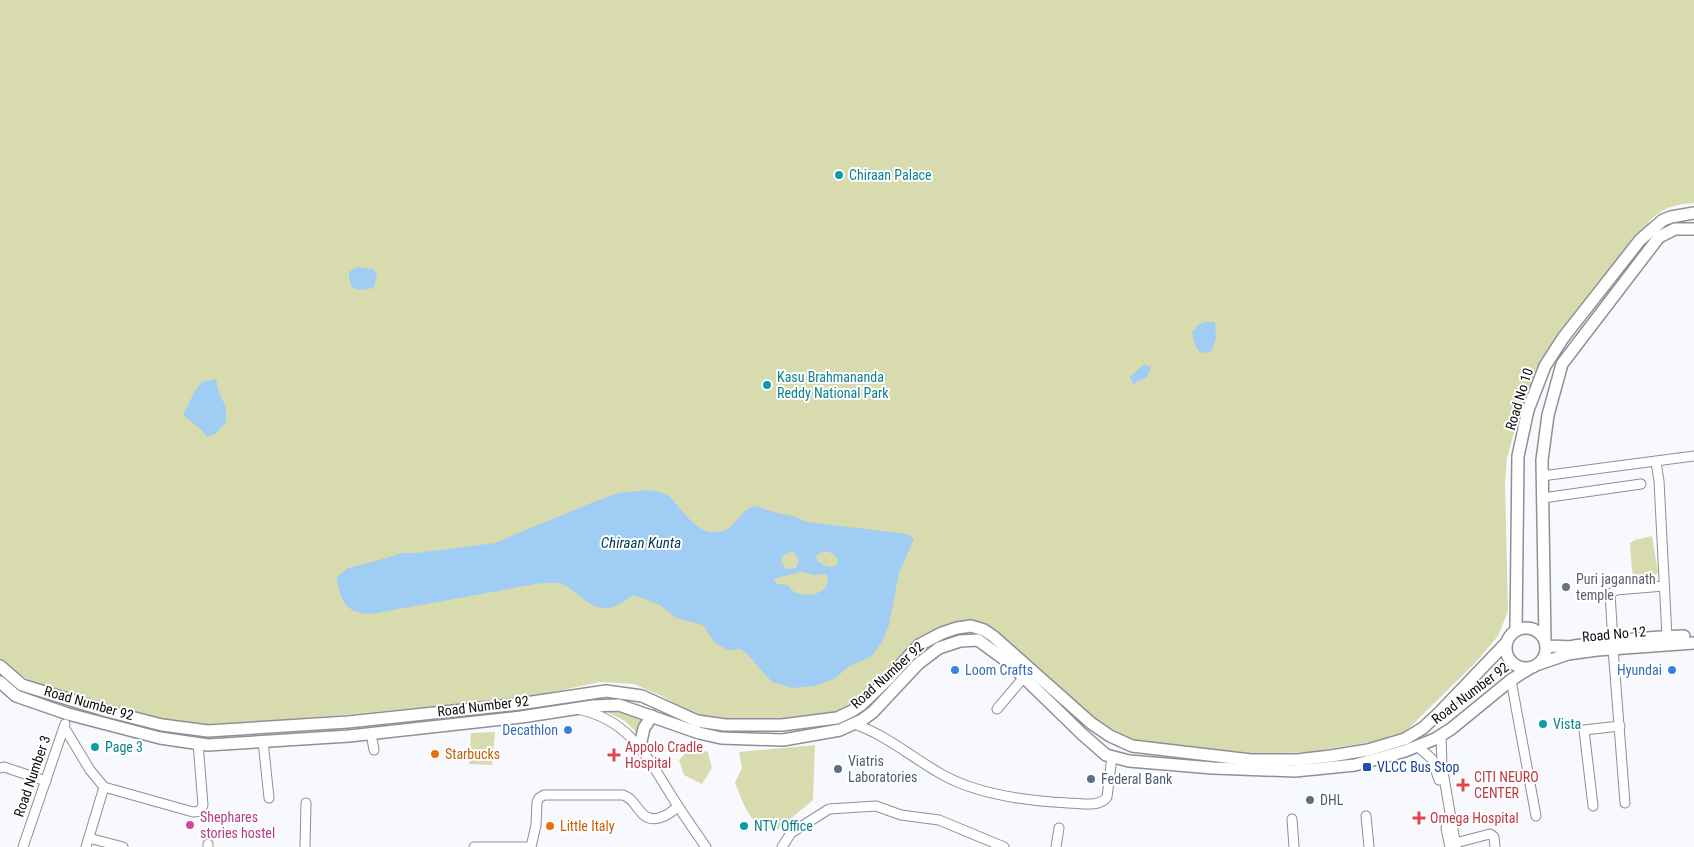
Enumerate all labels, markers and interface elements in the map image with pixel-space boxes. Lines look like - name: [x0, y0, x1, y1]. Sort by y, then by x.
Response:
- place label: Chiraan Palace: [849, 167, 932, 183]
- marker: Chiraan Palace: [833, 169, 845, 181]
- street label: Road No 10: [1502, 366, 1536, 432]
- place label: Kasu Brahmananda Reddy National Park: [777, 369, 889, 401]
- marker: Kasu Brahmananda Reddy National Park: [761, 379, 773, 391]
- water label: Chiraan Kunta: [601, 534, 681, 552]
- place label: Puri jagannath temple: [1576, 571, 1656, 603]
- marker: Puri jagannath temple: [1560, 581, 1572, 593]
- street label: Road No 12: [1581, 623, 1647, 645]
- street label: Road Number 92: [847, 638, 927, 712]
- street label: Road Number 92: [1428, 659, 1512, 727]
- place label: Loom Crafts: [965, 662, 1033, 678]
- place label: Hyundai: [1617, 662, 1662, 678]
- marker: Loom Crafts: [949, 664, 961, 676]
- marker: Hyundai: [1666, 664, 1678, 676]
- street label: Road Number 92: [43, 683, 136, 723]
- street label: Road Number 92: [436, 692, 530, 720]
- place label: Vista: [1553, 716, 1581, 732]
- marker: Vista: [1537, 718, 1549, 730]
- place label: Decathlon: [502, 722, 558, 738]
- marker: Decathlon: [562, 724, 574, 736]
- street label: Road Number 3: [11, 733, 53, 819]
- place label: Page 3: [105, 739, 143, 755]
- place label: Appolo Cradle Hospital: [625, 739, 703, 771]
- marker: Page 3: [89, 741, 101, 753]
- place label: Starbucks: [445, 746, 500, 762]
- marker: Starbucks: [429, 748, 441, 760]
- marker: Appolo Cradle Hospital: [607, 748, 621, 762]
- place label: Viatris Laboratories: [848, 753, 917, 785]
- place label: VLCC Bus Stop: [1377, 759, 1459, 775]
- marker: VLCC Bus Stop: [1361, 761, 1373, 773]
- marker: Viatris Laboratories: [832, 763, 844, 775]
- place label: CITI NEURO CENTER: [1474, 769, 1539, 801]
- place label: Federal Bank: [1101, 771, 1173, 787]
- marker: Federal Bank: [1085, 773, 1097, 785]
- marker: CITI NEURO CENTER: [1456, 778, 1470, 792]
- place label: DHL: [1320, 792, 1344, 808]
- marker: DHL: [1304, 794, 1316, 806]
- place label: Shephares stories hostel: [200, 809, 275, 841]
- place label: Omega Hospital: [1430, 810, 1519, 826]
- marker: Omega Hospital: [1412, 811, 1426, 825]
- place label: Little Italy: [560, 818, 615, 834]
- place label: NTV Office: [754, 818, 813, 834]
- marker: Shephares stories hostel: [184, 819, 196, 831]
- marker: Little Italy: [544, 820, 556, 832]
- marker: NTV Office: [738, 820, 750, 832]

